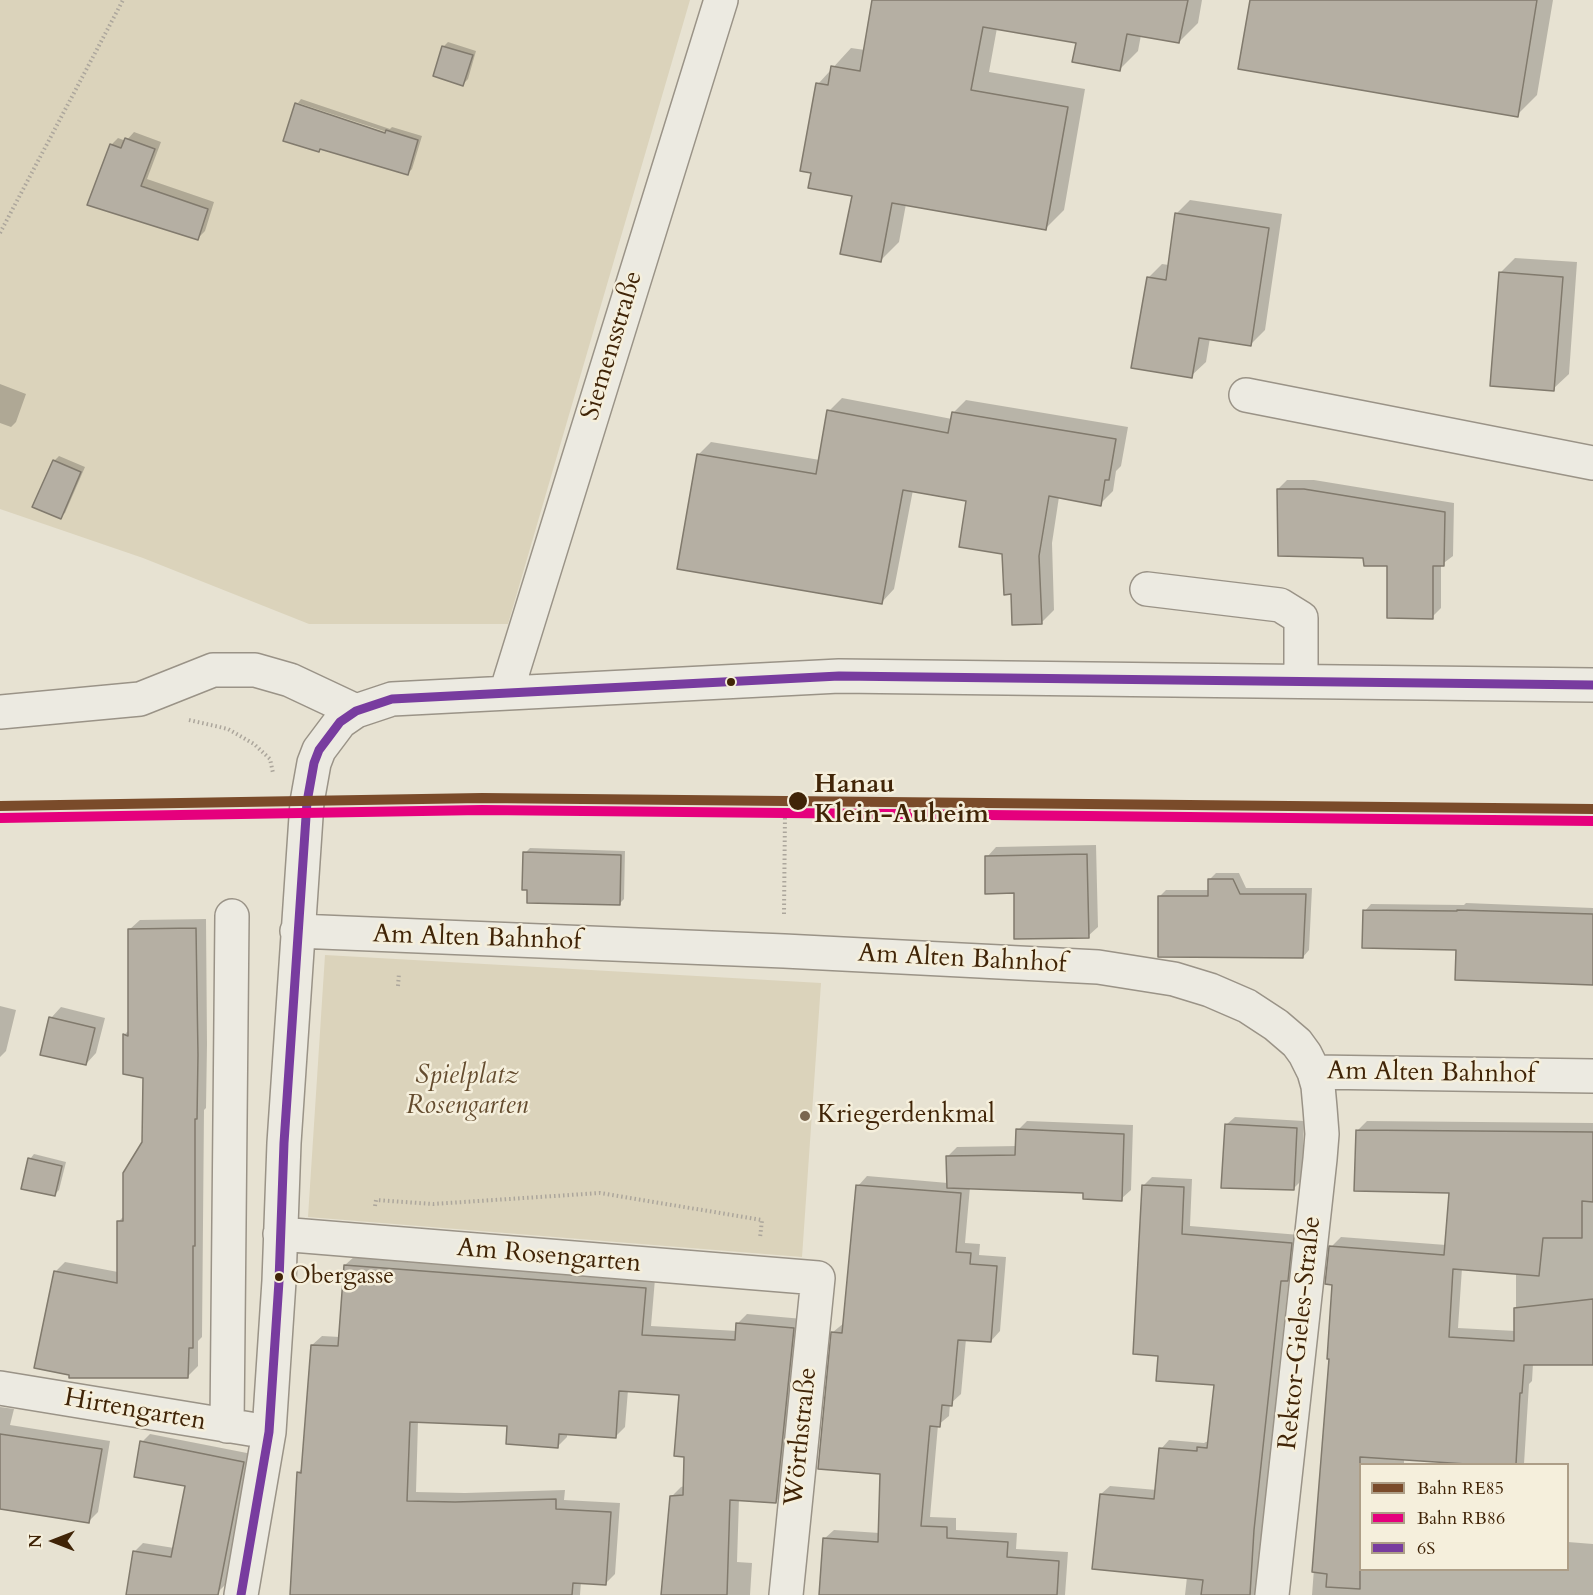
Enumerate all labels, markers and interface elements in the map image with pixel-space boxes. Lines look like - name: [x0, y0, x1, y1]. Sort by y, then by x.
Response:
- street label: Siemensstraße: [576, 268, 650, 424]
- unlabelled marker: [725, 676, 737, 688]
- place label: Hanau Klein-Auheim: [814, 770, 989, 832]
- marker: Hanau Klein-Auheim: [787, 790, 809, 812]
- street label: Am Alten Bahnhof: [372, 920, 582, 958]
- street label: Am Alten Bahnhof: [857, 939, 1067, 981]
- street label: Am Alten Bahnhof: [1326, 1057, 1536, 1091]
- park label: Spielplatz Rosengarten: [406, 1061, 528, 1122]
- place label: Kriegerdenkmal: [817, 1100, 995, 1132]
- marker: Kriegerdenkmal: [798, 1109, 812, 1123]
- street label: Rektor-Gieles-Straße: [1273, 1215, 1329, 1451]
- street label: Am Rosengarten: [456, 1233, 642, 1281]
- place label: Obergasse: [290, 1263, 394, 1291]
- marker: Obergasse: [273, 1271, 285, 1283]
- street label: Wörthstraße: [779, 1366, 825, 1508]
- street label: Hirtengarten: [62, 1383, 208, 1439]
- legend: [1359, 1463, 1569, 1571]
- text: Bahn RE85: [1417, 1476, 1504, 1501]
- text: Bahn RB86: [1417, 1506, 1505, 1531]
- north arrow: [24, 1511, 84, 1571]
- text: N: [25, 1534, 47, 1548]
- text: 6S: [1417, 1536, 1435, 1561]

